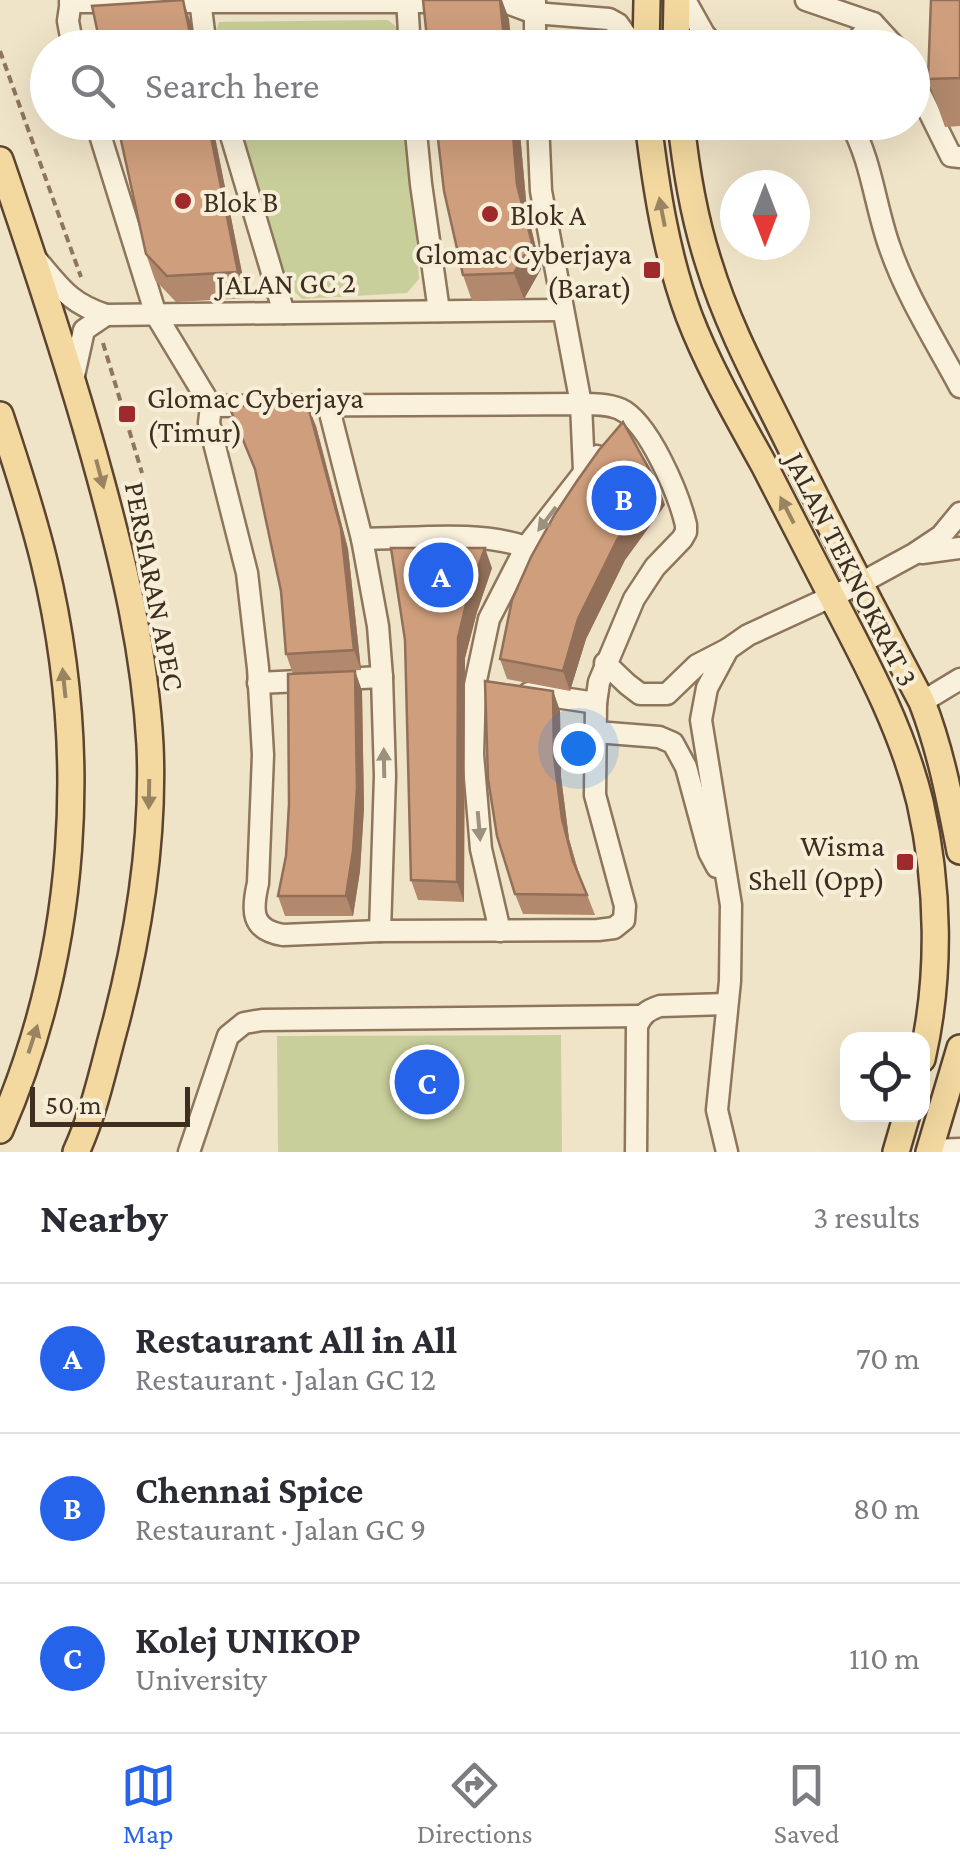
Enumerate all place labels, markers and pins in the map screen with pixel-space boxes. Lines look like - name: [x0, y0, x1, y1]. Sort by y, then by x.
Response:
- place label: Blok B: [203, 185, 279, 218]
- marker: Blok B: [172, 190, 194, 212]
- place label: Blok A: [510, 198, 587, 231]
- marker: Blok A: [479, 203, 501, 225]
- place label: Glomac Cyberjaya (Barat): [415, 237, 632, 305]
- marker: Glomac Cyberjaya (Barat): [641, 259, 663, 281]
- place label: Glomac Cyberjaya (Timur): [147, 381, 364, 449]
- marker: Glomac Cyberjaya (Timur): [116, 403, 138, 425]
- pin: B: [592, 460, 656, 536]
- pin: A: [408, 538, 474, 612]
- place label: Wisma Shell (Opp): [748, 829, 885, 897]
- marker: Wisma Shell (Opp): [894, 851, 916, 873]
- pin: C: [394, 1044, 460, 1120]

